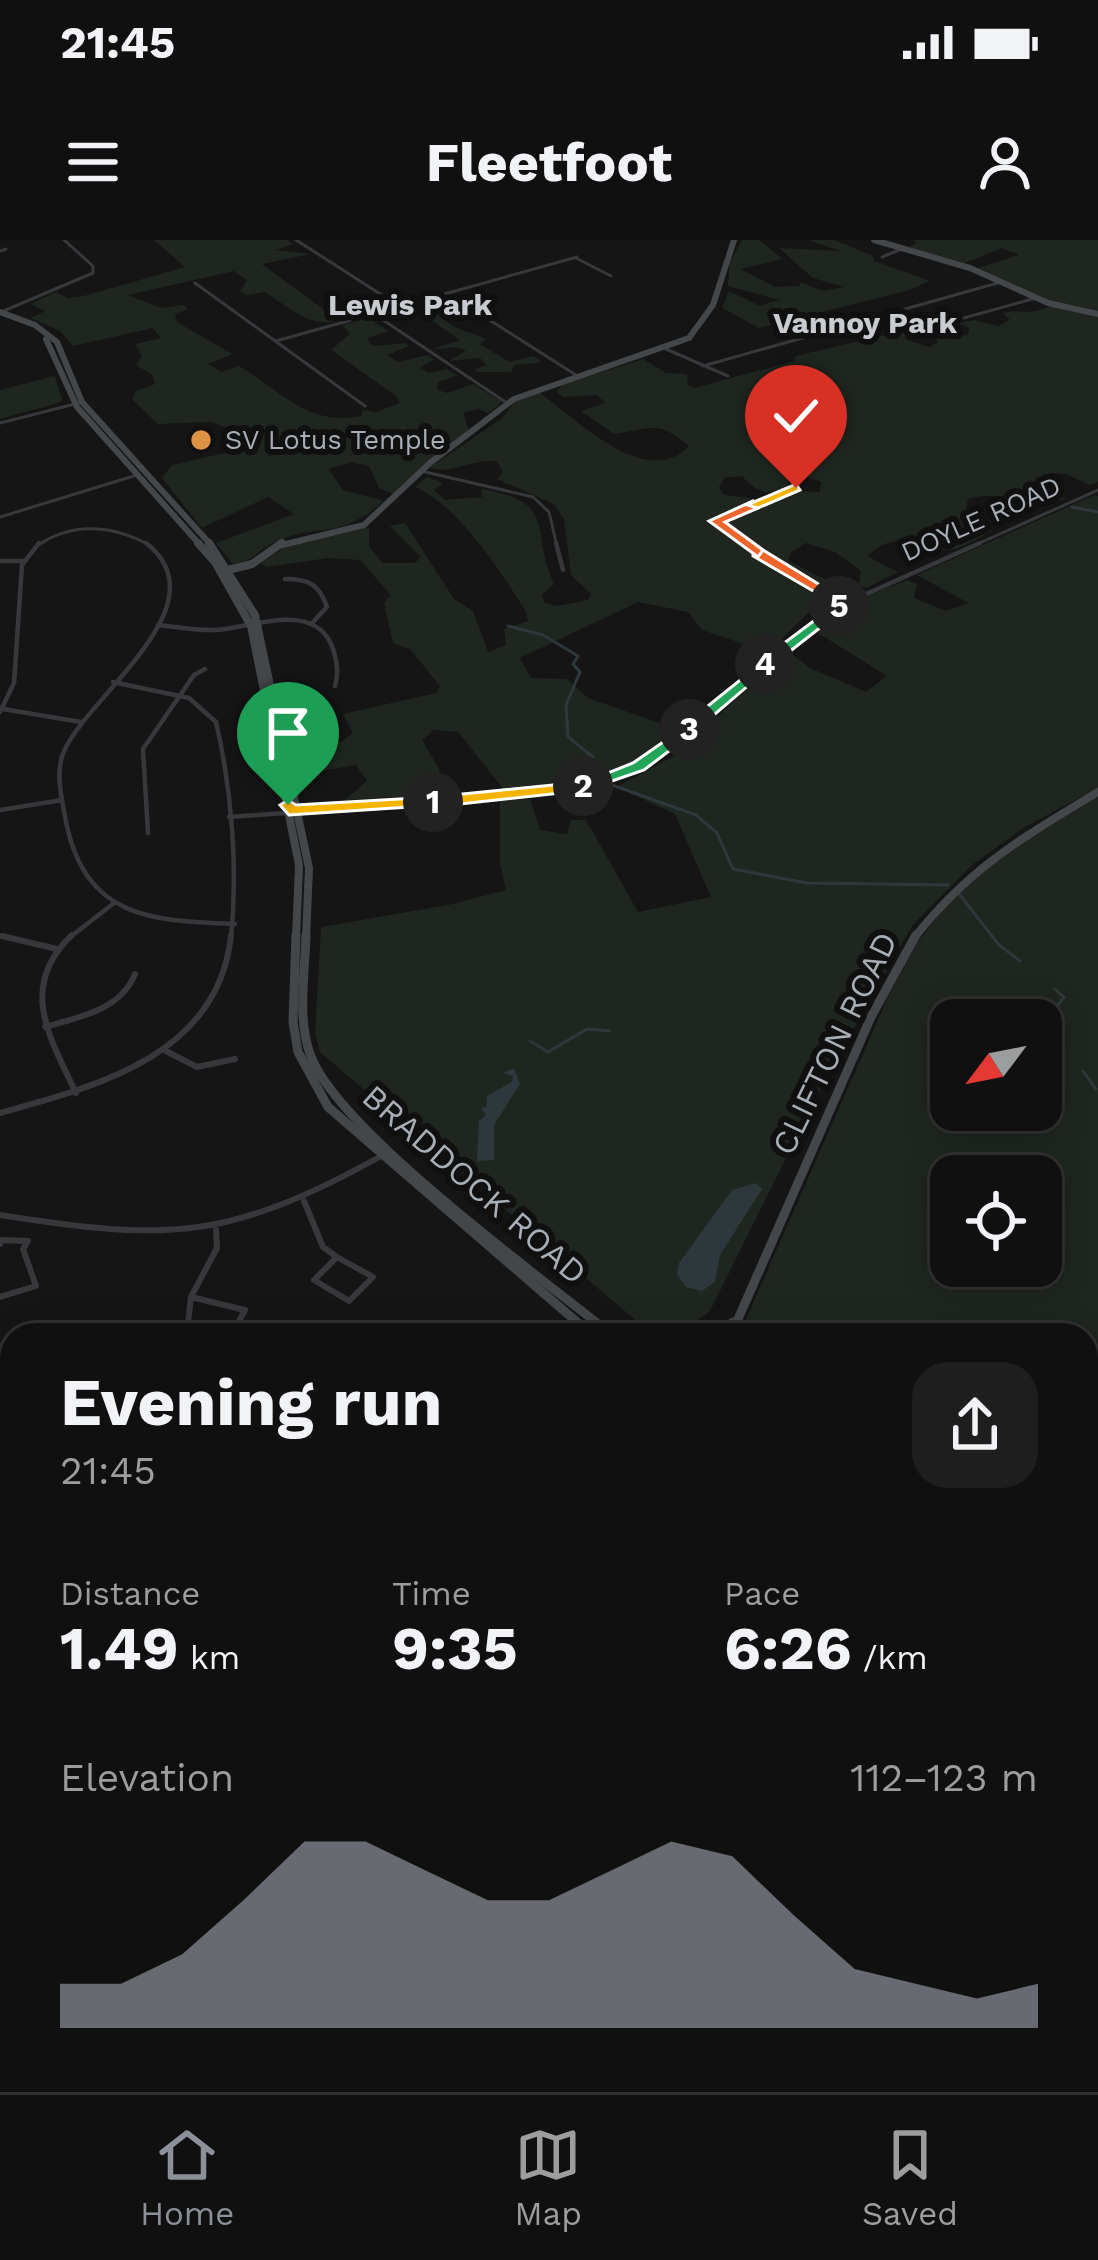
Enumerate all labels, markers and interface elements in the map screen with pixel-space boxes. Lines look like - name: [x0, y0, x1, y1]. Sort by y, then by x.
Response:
- text: 21:45: [60, 16, 175, 69]
- icon: menu: [60, 129, 126, 195]
- icon: person: [972, 129, 1038, 195]
- text: Fleetfoot: [426, 131, 672, 194]
- district label: Lewis Park: [328, 287, 492, 322]
- district label: Vannoy Park: [773, 305, 957, 340]
- pin: [745, 365, 847, 488]
- icon: check: [763, 383, 829, 449]
- place label: SV Lotus Temple: [225, 424, 446, 456]
- marker: SV Lotus Temple: [188, 427, 214, 453]
- street label: DOYLE ROAD: [896, 470, 1066, 568]
- pin: 5: [809, 576, 869, 636]
- text: 5: [829, 586, 849, 625]
- pin: 4: [735, 634, 795, 694]
- text: 4: [754, 644, 776, 683]
- pin: [237, 682, 339, 805]
- pin: 3: [659, 699, 719, 759]
- icon: arrive: [255, 700, 321, 766]
- text: 3: [679, 709, 699, 748]
- pin: 2: [553, 756, 613, 816]
- text: 2: [573, 766, 593, 805]
- pin: 1: [403, 772, 463, 832]
- text: 1: [426, 782, 440, 821]
- street label: CLIFTON ROAD: [764, 926, 905, 1161]
- north arrow: [930, 999, 1062, 1131]
- map controls: [930, 999, 1062, 1287]
- street label: BRADDOCK ROAD: [355, 1077, 595, 1292]
- button: locate: [930, 1155, 1062, 1287]
- button: share: [912, 1362, 1038, 1488]
- text: Evening run: [60, 1364, 442, 1441]
- text: 21:45: [60, 1448, 156, 1493]
- text: Distance: [60, 1574, 200, 1613]
- text: Time: [392, 1574, 471, 1613]
- text: Pace: [724, 1574, 800, 1613]
- text: 1.49: [60, 1613, 179, 1684]
- text: 9:35: [392, 1613, 518, 1684]
- text: 6:26: [724, 1613, 852, 1684]
- text: km: [179, 1638, 240, 1677]
- text: /km: [852, 1638, 928, 1677]
- text: Elevation: [60, 1755, 234, 1800]
- text: 112–123 m: [850, 1755, 1038, 1800]
- tab: Home: [140, 2122, 234, 2233]
- tab: Map: [515, 2122, 582, 2233]
- tab: Saved: [862, 2122, 958, 2233]

